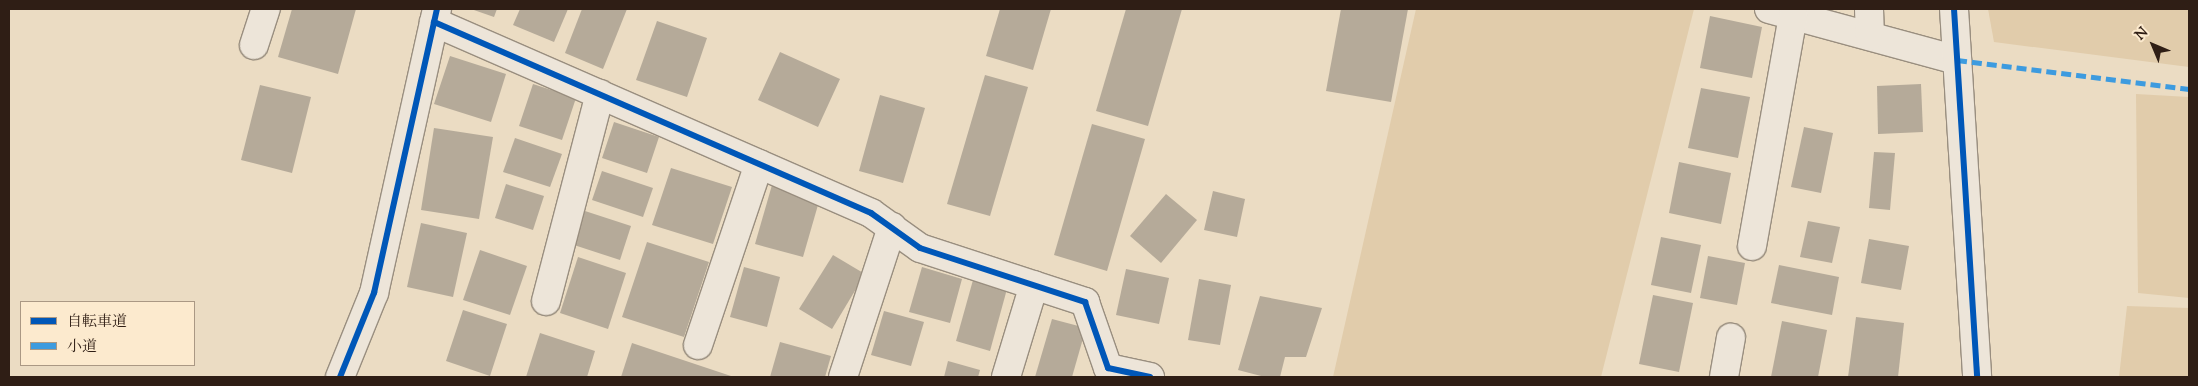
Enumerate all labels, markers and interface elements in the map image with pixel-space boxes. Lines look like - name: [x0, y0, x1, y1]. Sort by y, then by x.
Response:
- north arrow: [2128, 20, 2178, 70]
- text: N: [2131, 23, 2153, 45]
- legend: [20, 301, 195, 366]
- text: 自転車道: [67, 312, 127, 333]
- text: 小道: [67, 337, 97, 358]

